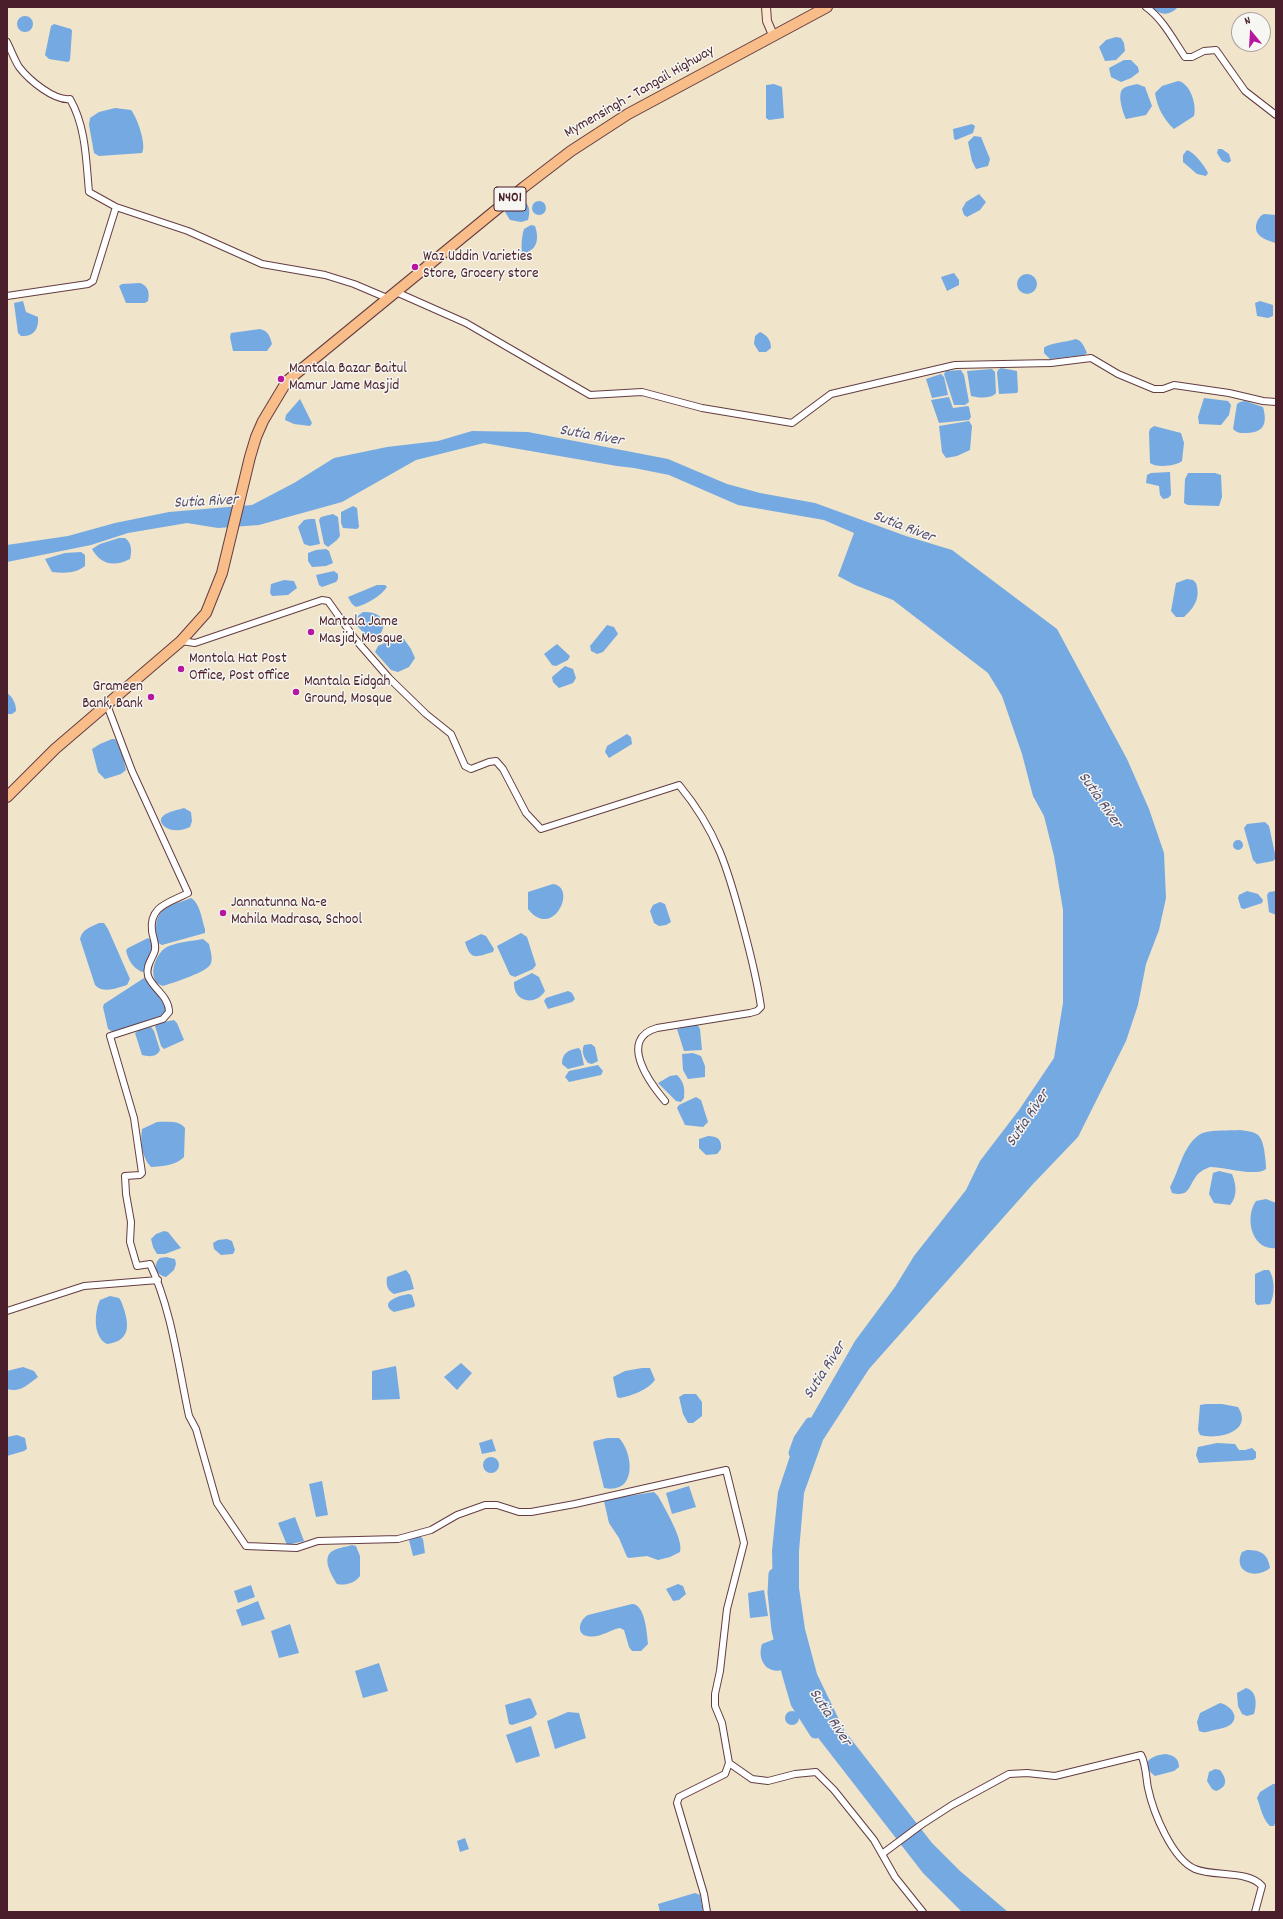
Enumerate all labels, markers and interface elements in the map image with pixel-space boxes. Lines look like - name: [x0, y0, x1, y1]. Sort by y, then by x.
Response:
- north arrow: [1231, 12, 1271, 52]
- text: N: [1243, 13, 1253, 30]
- street label: Mymensingh - Tangail Highway: [562, 43, 718, 143]
- road number: N401: [494, 187, 526, 211]
- place label: Waz Uddin Varieties Store, Grocery store: [423, 249, 538, 284]
- marker: Waz Uddin Varieties Store, Grocery store: [410, 262, 420, 272]
- place label: Mantala Bazar Baitul Mamur Jame Masjid: [289, 361, 407, 396]
- marker: Mantala Bazar Baitul Mamur Jame Masjid: [276, 374, 286, 384]
- water label: Sutia River: [558, 422, 624, 452]
- water label: Sutia River: [173, 492, 239, 514]
- water label: Sutia River: [870, 508, 936, 548]
- place label: Mantala Jame Masjid, Mosque: [319, 614, 403, 649]
- marker: Mantala Jame Masjid, Mosque: [306, 627, 316, 637]
- place label: Montola Hat Post Office, Post office: [189, 651, 290, 686]
- marker: Montola Hat Post Office, Post office: [176, 664, 186, 674]
- place label: Mantala Eidgah Ground, Mosque: [304, 674, 392, 709]
- place label: Grameen Bank, Bank: [82, 679, 143, 714]
- marker: Mantala Eidgah Ground, Mosque: [291, 687, 301, 697]
- marker: Grameen Bank, Bank: [146, 692, 156, 702]
- water label: Sutia River: [1073, 769, 1125, 833]
- place label: Jannatunna Na-e Mahila Madrasa, School: [231, 895, 362, 930]
- marker: Jannatunna Na-e Mahila Madrasa, School: [218, 908, 228, 918]
- water label: Sutia River: [1003, 1087, 1055, 1151]
- water label: Sutia River: [800, 1339, 852, 1403]
- water label: Sutia River: [803, 1686, 855, 1750]

